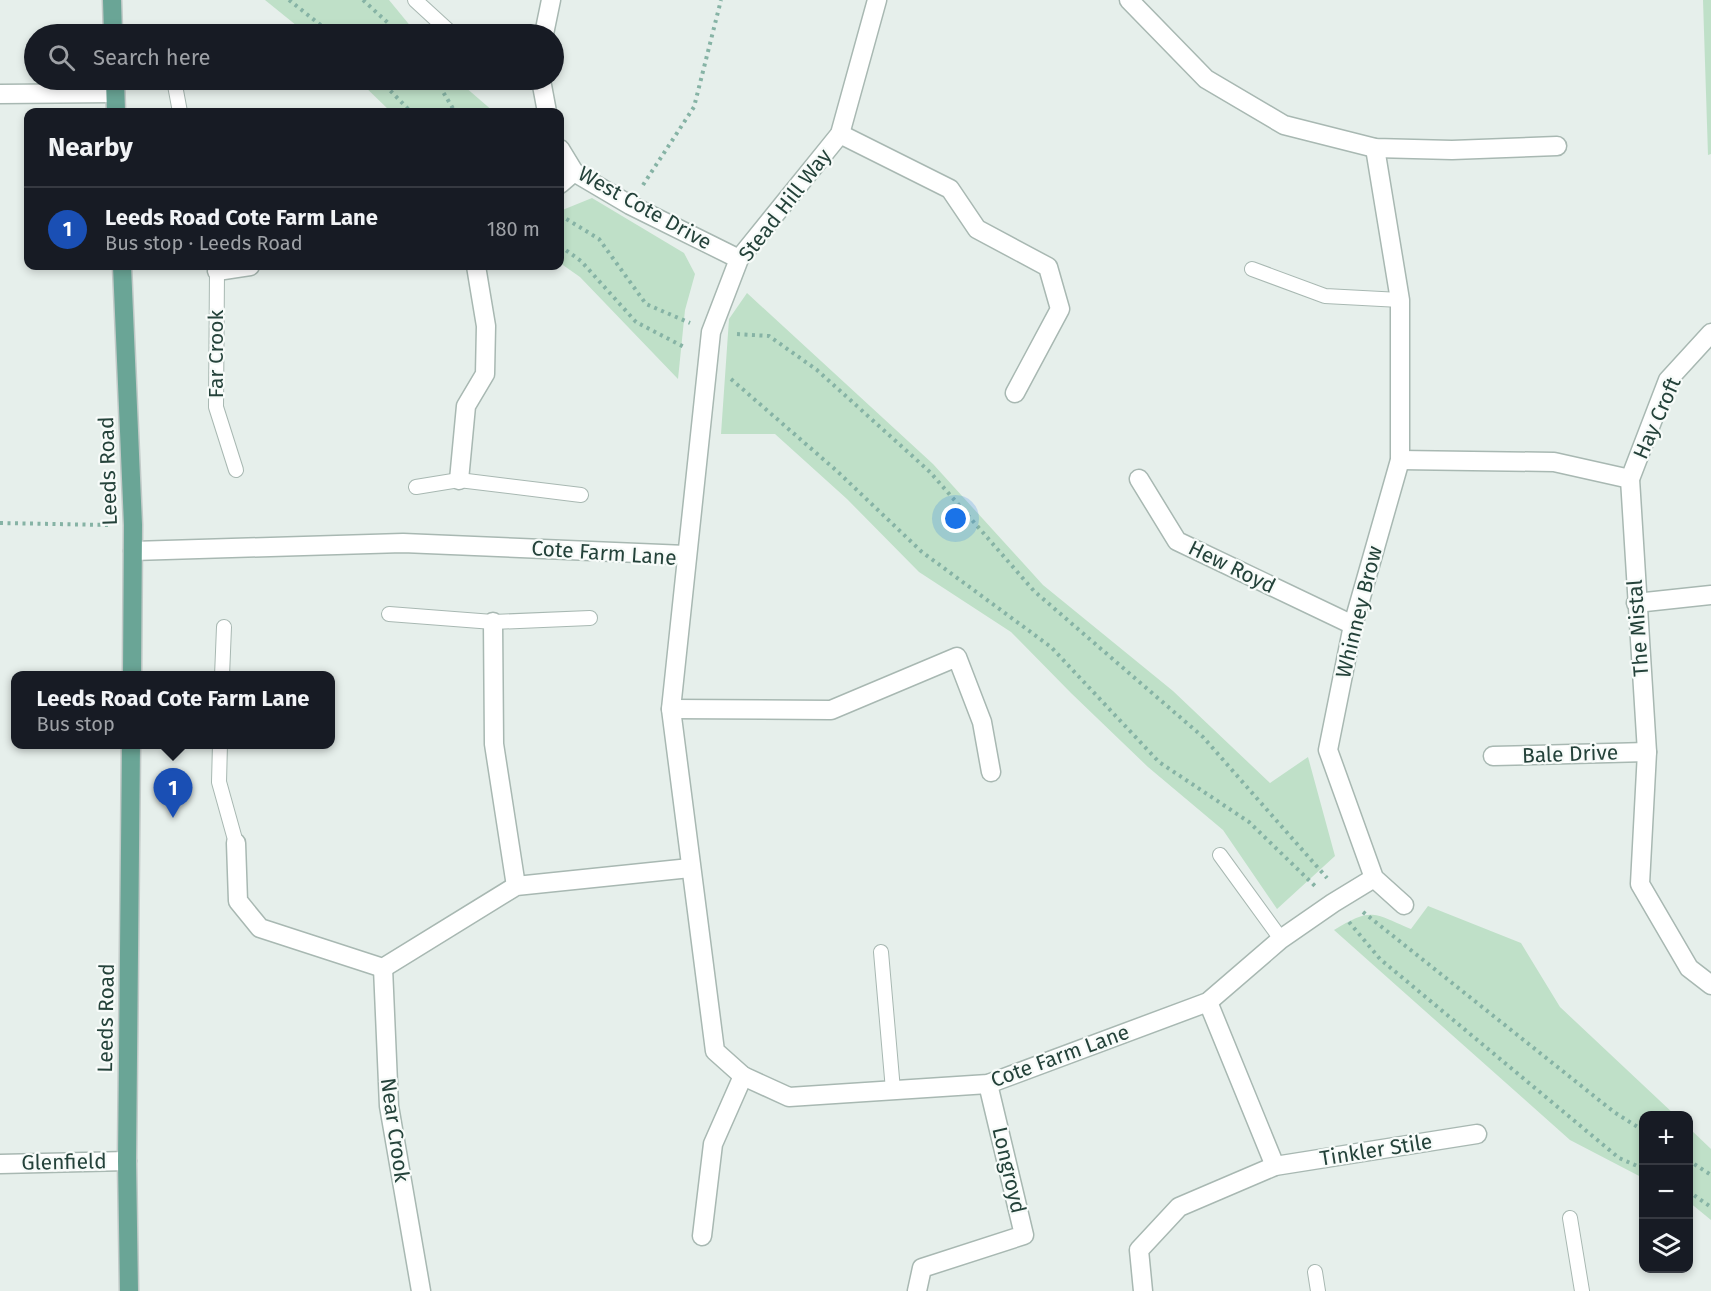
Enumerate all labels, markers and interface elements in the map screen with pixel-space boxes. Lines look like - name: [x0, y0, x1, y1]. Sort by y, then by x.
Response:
- search box: [24, 24, 564, 90]
- icon: search: [45, 41, 78, 74]
- text: Search here: [93, 44, 211, 71]
- text: Nearby: [48, 132, 133, 163]
- street label: Stead Hill Way: [733, 143, 837, 266]
- street label: West Cote Drive: [574, 161, 716, 255]
- text: Leeds Road Cote Farm Lane: [105, 204, 378, 231]
- text: 1: [63, 217, 72, 241]
- text: 180 m: [487, 217, 540, 241]
- text: Bus stop · Leeds Road: [105, 231, 303, 255]
- street label: Far Crook: [203, 310, 229, 398]
- street label: Hay Croft: [1627, 373, 1687, 463]
- street label: Leeds Road: [93, 416, 123, 526]
- your location: [941, 504, 970, 533]
- street label: Cote Farm Lane: [531, 535, 677, 571]
- street label: Hew Royd: [1184, 535, 1280, 599]
- street label: Whinney Brow: [1330, 543, 1388, 681]
- street label: The Mistal: [1622, 579, 1654, 677]
- popup: [11, 671, 335, 749]
- text: Leeds Road Cote Farm Lane: [37, 685, 309, 712]
- text: Bus stop: [37, 712, 115, 736]
- street label: Bale Drive: [1521, 739, 1619, 769]
- pin: 1: [154, 768, 192, 818]
- street label: Leeds Road: [92, 963, 120, 1073]
- street label: Cote Farm Lane: [987, 1019, 1133, 1093]
- street label: Near Crook: [375, 1076, 415, 1184]
- map controls: [1639, 1111, 1693, 1273]
- button: +: [1639, 1111, 1693, 1165]
- street label: Longroyd: [986, 1124, 1032, 1216]
- street label: Tinkler Stile: [1318, 1128, 1434, 1172]
- street label: Glenfield: [21, 1148, 107, 1176]
- button: −: [1639, 1165, 1693, 1219]
- button: layers: [1639, 1219, 1693, 1273]

